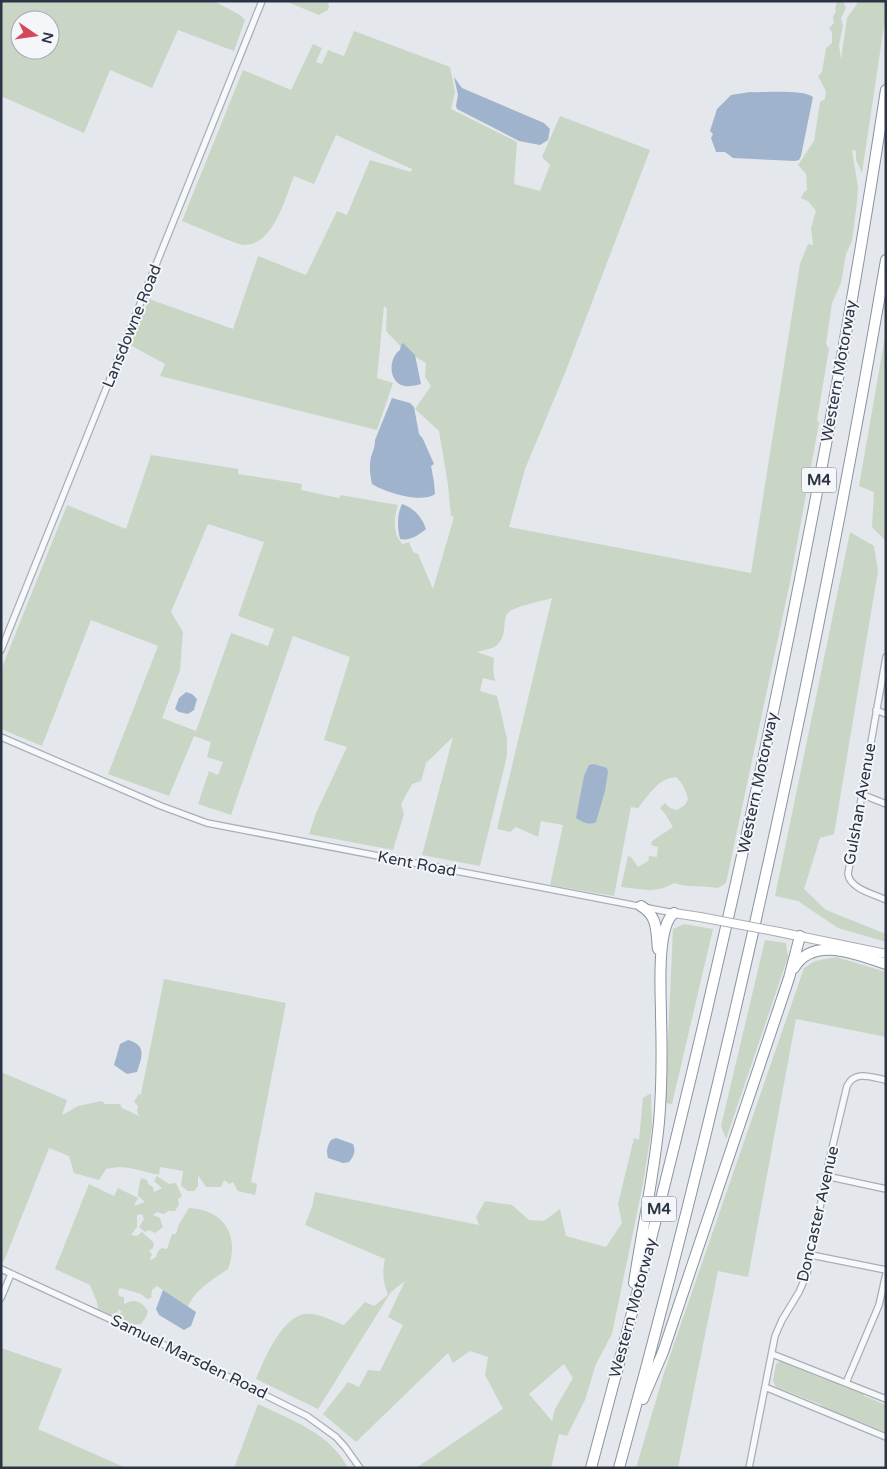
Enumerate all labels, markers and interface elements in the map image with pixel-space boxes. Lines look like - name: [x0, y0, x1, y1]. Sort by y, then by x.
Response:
- north arrow: [10, 10, 60, 60]
- text: N: [38, 30, 57, 45]
- street label: Lansdowne Road: [98, 261, 166, 391]
- street label: Western Motorway: [817, 298, 861, 444]
- road number: M4: [802, 468, 836, 492]
- street label: Western Motorway: [733, 710, 783, 855]
- street label: Gulshan Avenue: [839, 741, 881, 867]
- street label: Kent Road: [376, 847, 458, 881]
- street label: Doncaster Avenue: [793, 1144, 843, 1284]
- road number: M4: [642, 1196, 676, 1222]
- street label: Western Motorway: [605, 1235, 661, 1380]
- street label: Samuel Marsden Road: [107, 1310, 271, 1404]

